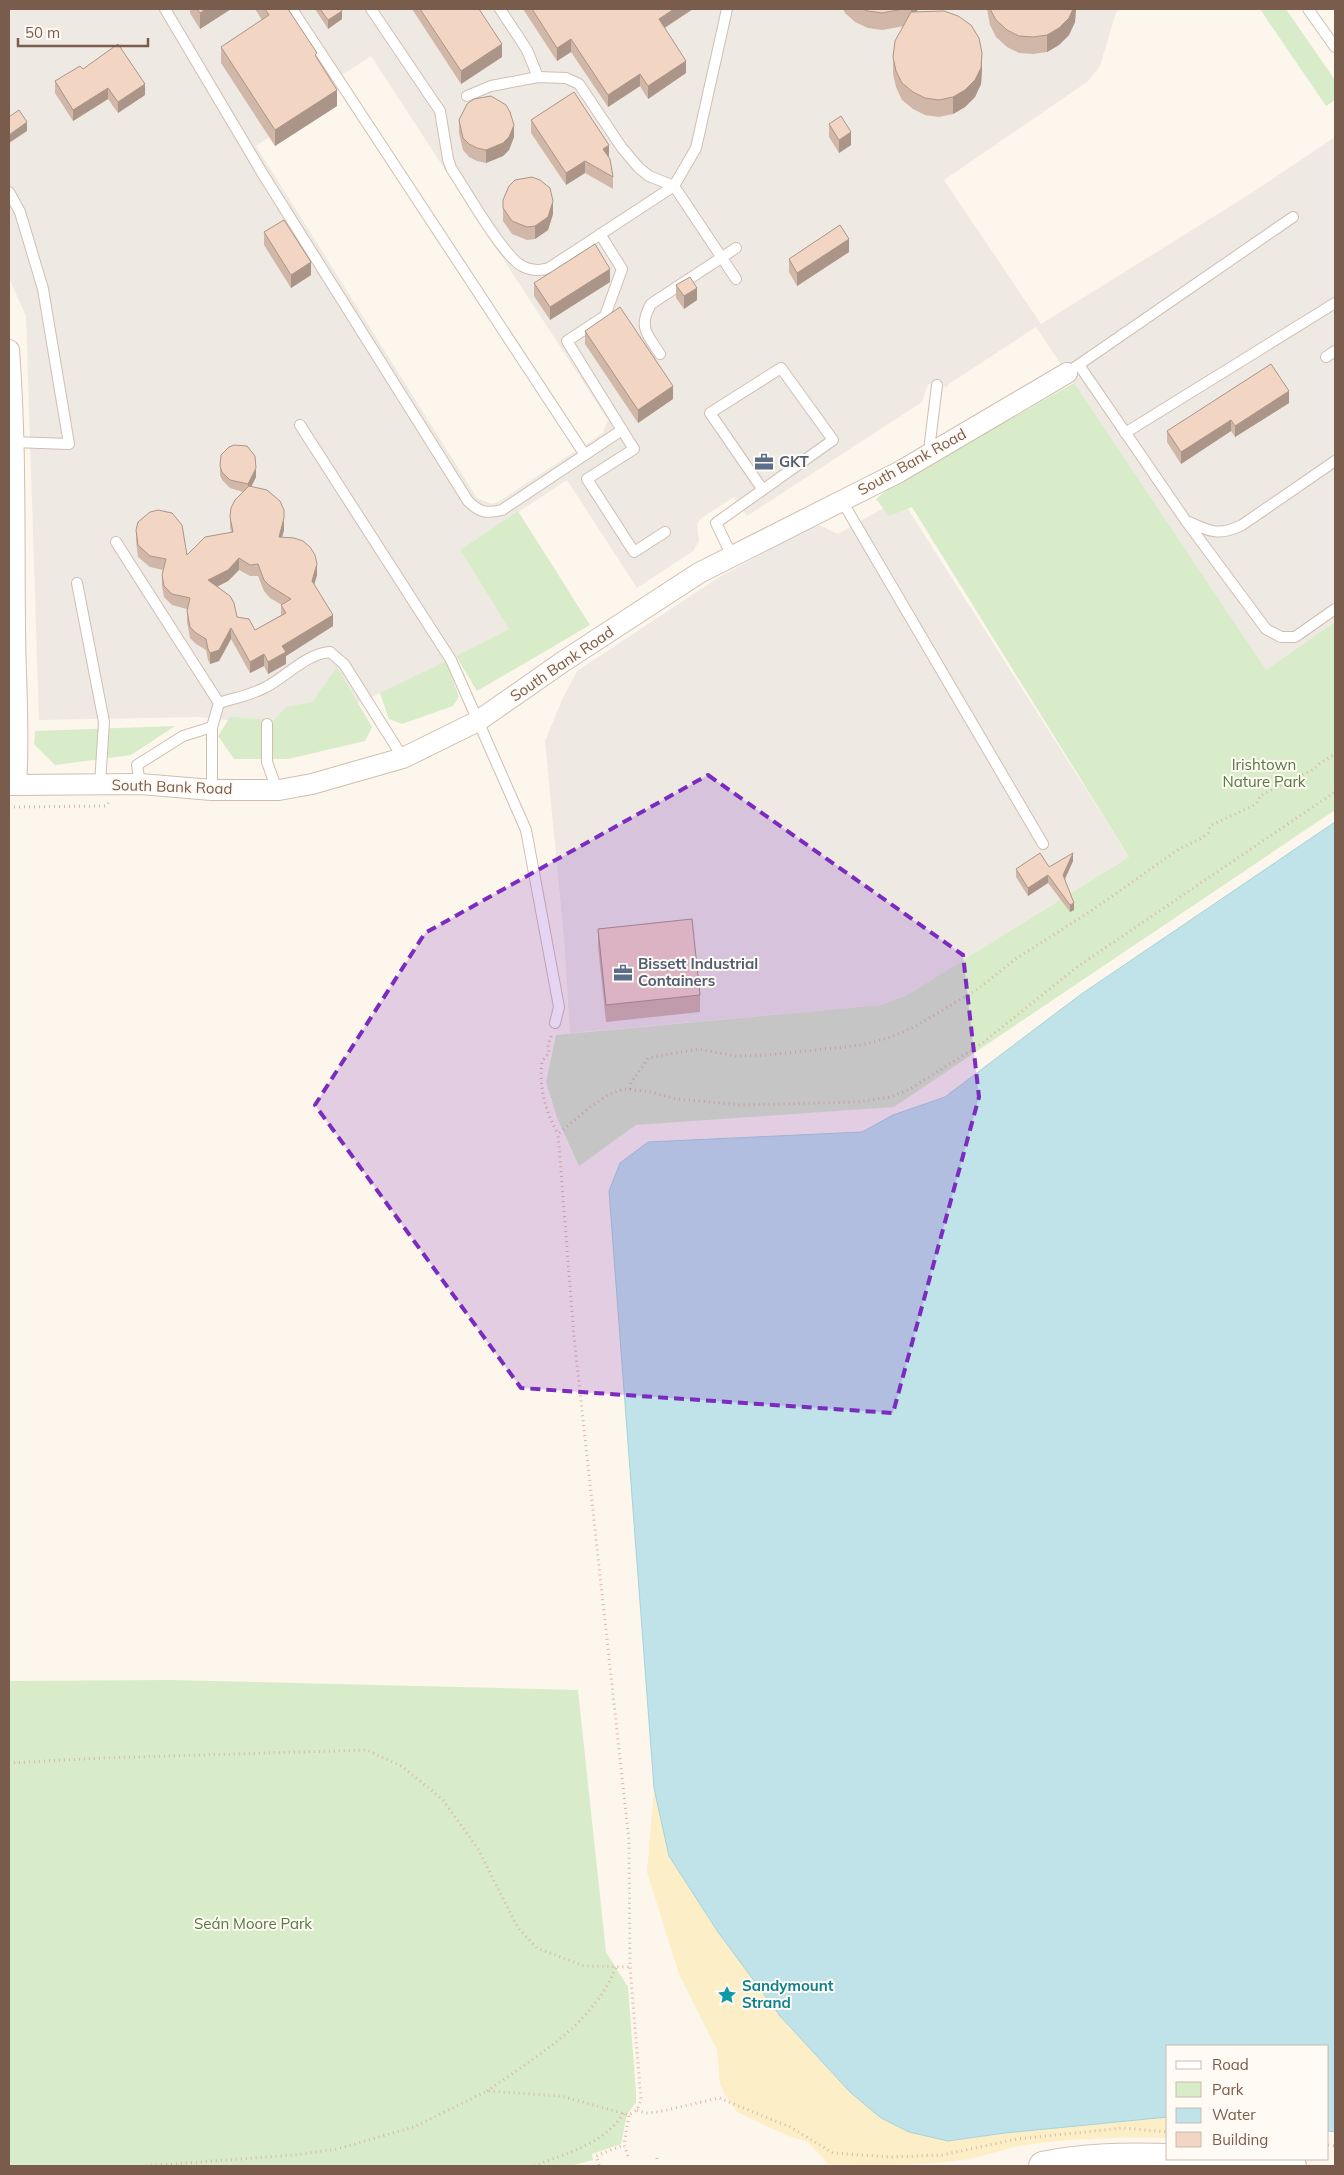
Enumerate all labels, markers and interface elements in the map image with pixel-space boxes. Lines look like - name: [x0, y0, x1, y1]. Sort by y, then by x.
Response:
- scale bar: [18, 15, 148, 47]
- text: 50 m: [25, 23, 60, 42]
- street label: South Bank Road: [854, 424, 969, 499]
- office icon: GKT: [753, 451, 775, 473]
- place label: GKT: [779, 452, 810, 471]
- street label: South Bank Road: [506, 622, 617, 705]
- park label: Irishtown Nature Park: [1222, 755, 1306, 791]
- street label: South Bank Road: [111, 775, 233, 798]
- place label: Bissett Industrial Containers: [638, 954, 758, 990]
- office icon: Bissett Industrial Containers: [612, 962, 634, 984]
- park label: Seán Moore Park: [194, 1914, 312, 1933]
- place label: Sandymount Strand: [742, 1976, 834, 2012]
- place icon: Sandymount Strand: [716, 1984, 738, 2006]
- legend: [1166, 2045, 1329, 2160]
- text: Road: [1212, 2055, 1249, 2074]
- text: Park: [1212, 2080, 1244, 2099]
- text: Water: [1212, 2105, 1256, 2124]
- text: Building: [1212, 2130, 1268, 2149]

